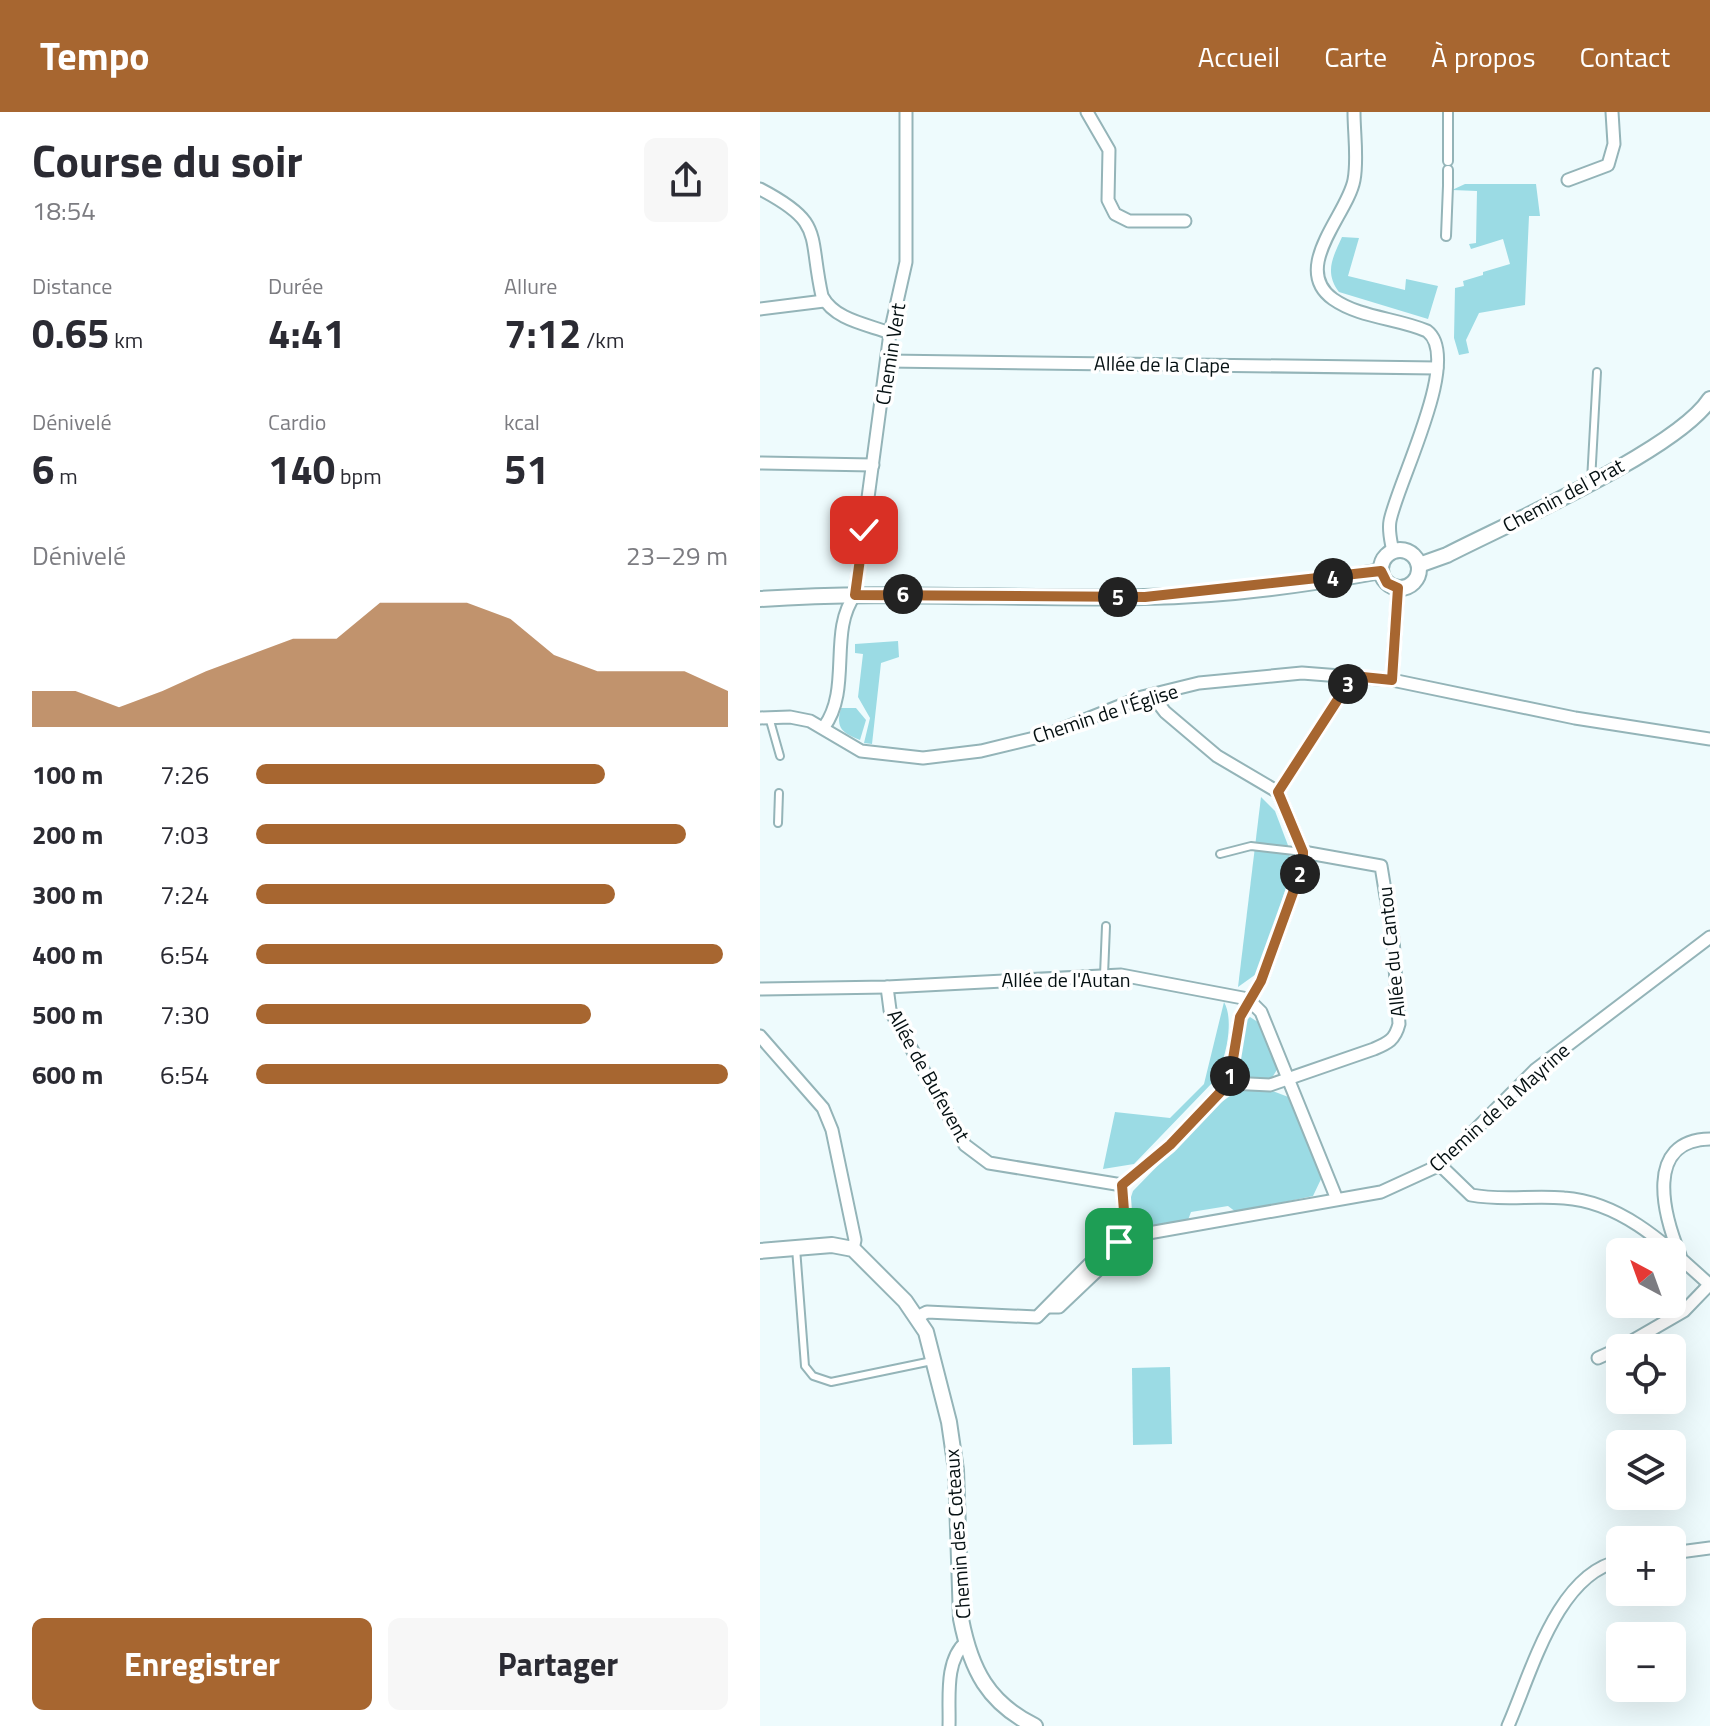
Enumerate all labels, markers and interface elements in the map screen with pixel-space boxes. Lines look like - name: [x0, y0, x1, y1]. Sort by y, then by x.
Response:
- text: Tempo: [40, 27, 150, 85]
- text: Accueil: [1198, 35, 1280, 78]
- text: Carte: [1324, 35, 1387, 78]
- text: À propos: [1431, 35, 1535, 78]
- text: Contact: [1579, 35, 1670, 78]
- text: Course du soir: [32, 127, 303, 194]
- button: share: [644, 138, 728, 222]
- text: 18:54: [32, 191, 96, 230]
- text: Distance: [32, 269, 112, 303]
- text: Durée: [268, 269, 323, 303]
- text: Allure: [504, 269, 557, 303]
- street label: Chemin Vert: [867, 301, 913, 407]
- text: 0.65: [32, 303, 109, 364]
- text: 4:41: [268, 303, 345, 364]
- text: 7:12: [504, 303, 581, 364]
- text: km: [109, 323, 143, 357]
- text: /km: [581, 323, 624, 357]
- street label: Allée de la Clape: [1094, 347, 1230, 381]
- text: Dénivelé: [32, 405, 112, 439]
- text: Cardio: [268, 405, 326, 439]
- text: kcal: [504, 405, 540, 439]
- text: 6: [32, 439, 54, 500]
- text: 140: [268, 439, 335, 500]
- text: 51: [504, 439, 549, 500]
- street label: Chemin del Prat: [1497, 450, 1629, 540]
- text: m: [54, 459, 78, 493]
- text: bpm: [335, 459, 382, 493]
- pin: [830, 496, 898, 564]
- icon: check: [842, 508, 886, 552]
- text: Dénivelé: [32, 536, 126, 575]
- text: 23–29 m: [626, 536, 728, 575]
- pin: 4: [1313, 558, 1353, 598]
- text: 4: [1327, 561, 1339, 595]
- pin: 6: [883, 574, 923, 614]
- text: 6: [897, 577, 909, 611]
- pin: 5: [1098, 577, 1138, 617]
- text: 5: [1112, 580, 1124, 614]
- pin: 3: [1328, 664, 1368, 704]
- text: 3: [1342, 667, 1354, 701]
- street label: Chemin de l'Église: [1028, 675, 1182, 751]
- text: 100 m: [32, 755, 103, 794]
- text: 7:26: [160, 755, 209, 794]
- text: 200 m: [32, 815, 103, 854]
- text: 7:03: [160, 815, 209, 854]
- pin: 2: [1280, 854, 1320, 894]
- text: 2: [1294, 857, 1306, 891]
- text: 300 m: [32, 875, 103, 914]
- text: 7:24: [160, 875, 209, 914]
- street label: Allée du Cantou: [1369, 885, 1413, 1019]
- text: 400 m: [32, 935, 103, 974]
- text: 6:54: [160, 935, 209, 974]
- street label: Allée de l'Autan: [1001, 964, 1131, 995]
- text: 500 m: [32, 995, 103, 1034]
- text: 7:30: [160, 995, 209, 1034]
- street label: Allée de Bufevent: [880, 1003, 978, 1147]
- street label: Chemin de la Mayrine: [1422, 1035, 1576, 1179]
- text: 600 m: [32, 1055, 103, 1094]
- text: 6:54: [160, 1055, 209, 1094]
- pin: 1: [1210, 1056, 1250, 1096]
- text: 1: [1224, 1059, 1236, 1093]
- pin: [1085, 1208, 1153, 1276]
- icon: arrive: [1097, 1220, 1141, 1264]
- north arrow: [1606, 1238, 1686, 1318]
- map controls: [1606, 1238, 1686, 1702]
- button: locate: [1606, 1334, 1686, 1414]
- button: layers: [1606, 1430, 1686, 1510]
- street label: Chemin des Coteaux: [936, 1448, 978, 1620]
- button: +: [1606, 1526, 1686, 1606]
- button: Enregistrer: [32, 1618, 372, 1710]
- button: Partager: [388, 1618, 728, 1710]
- button: −: [1606, 1622, 1686, 1702]

